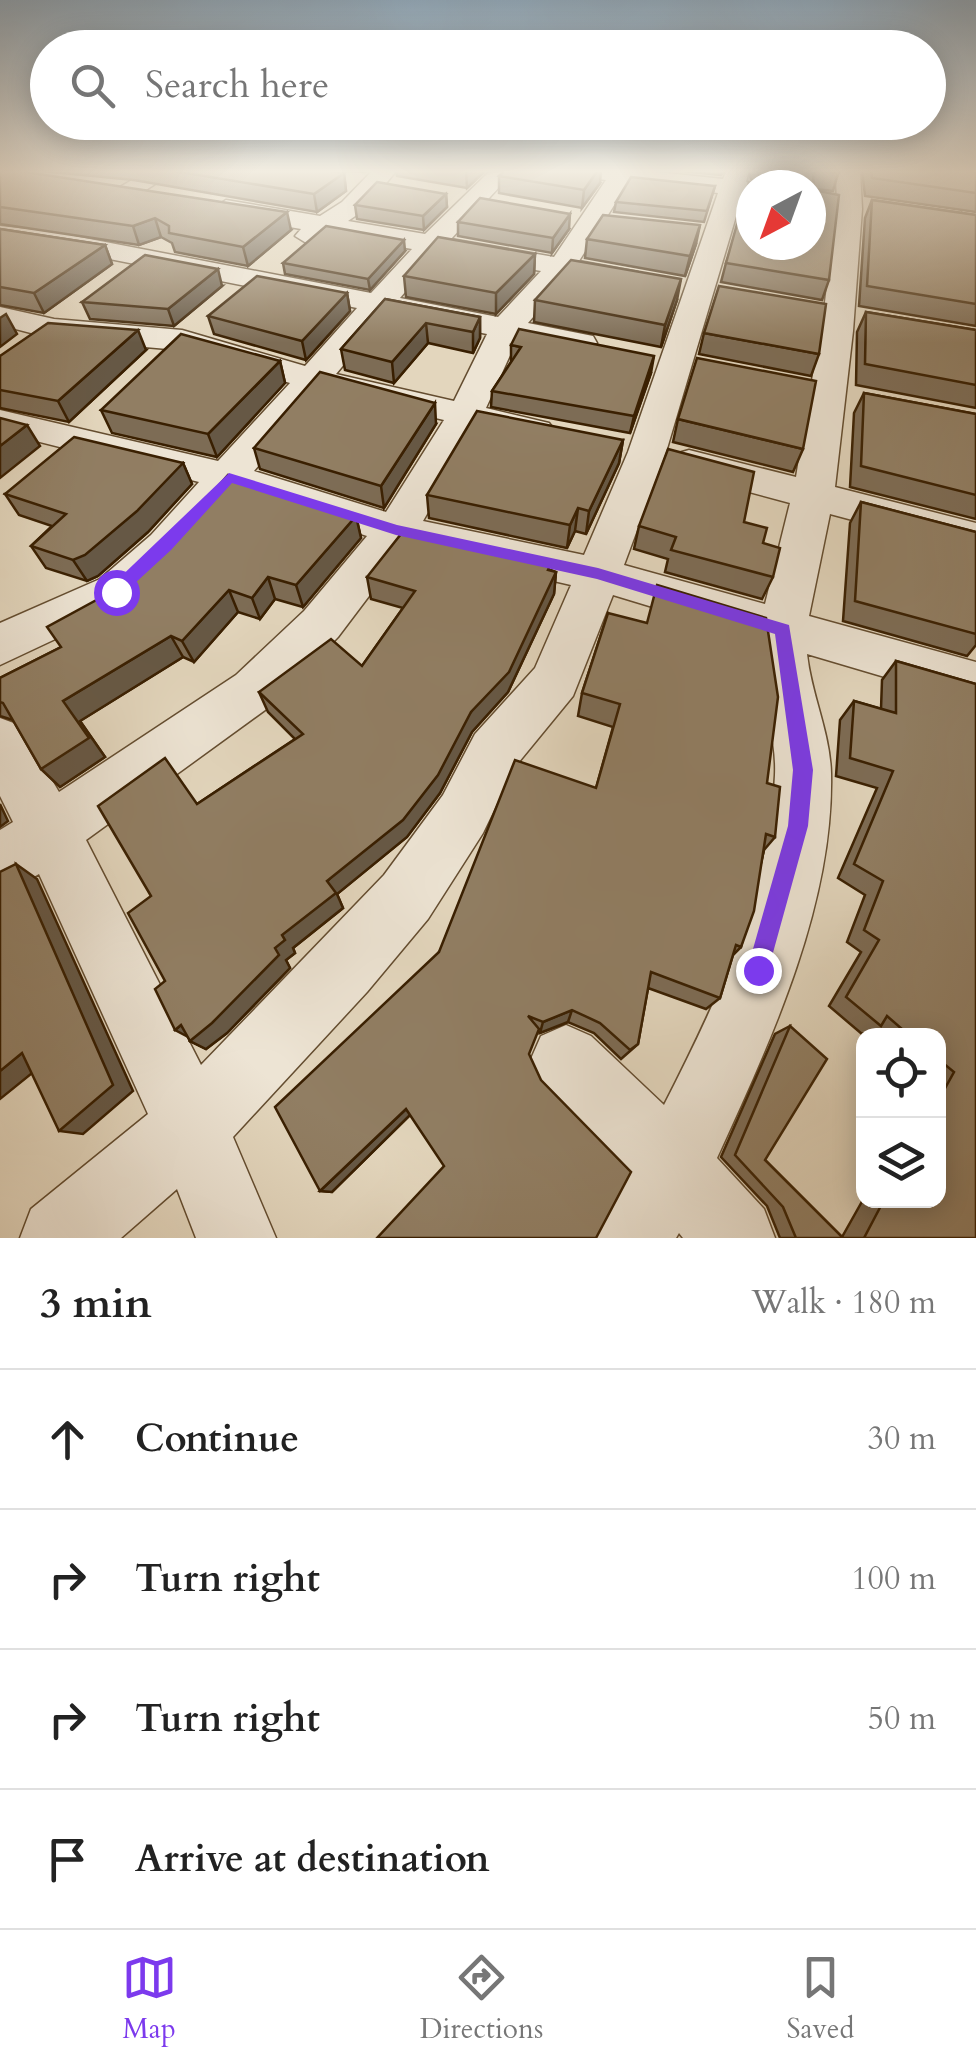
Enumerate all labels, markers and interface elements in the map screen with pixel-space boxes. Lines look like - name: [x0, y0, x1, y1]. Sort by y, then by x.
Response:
- search box: [30, 30, 946, 140]
- icon: search: [65, 58, 120, 113]
- text: Search here: [145, 59, 329, 111]
- north arrow: [736, 170, 826, 260]
- route start: [94, 570, 140, 616]
- route end: [736, 948, 782, 994]
- map controls: [856, 1028, 946, 1208]
- button: locate: [856, 1028, 946, 1118]
- button: layers: [856, 1118, 946, 1208]
- text: 3 min: [40, 1275, 152, 1332]
- text: Walk · 180 m: [751, 1281, 936, 1325]
- icon: ahead: [40, 1412, 95, 1467]
- text: Continue: [135, 1413, 299, 1465]
- text: 30 m: [868, 1417, 936, 1461]
- icon: right: [40, 1552, 95, 1607]
- text: Turn right: [135, 1553, 320, 1605]
- text: 100 m: [851, 1557, 936, 1601]
- icon: right: [40, 1692, 95, 1747]
- text: Turn right: [135, 1693, 320, 1745]
- text: 50 m: [868, 1697, 936, 1741]
- icon: arrive: [40, 1832, 95, 1887]
- text: Arrive at destination: [135, 1833, 490, 1885]
- tab: Map: [122, 1950, 177, 2048]
- tab: Directions: [420, 1950, 543, 2048]
- tab: Saved: [786, 1950, 854, 2048]

